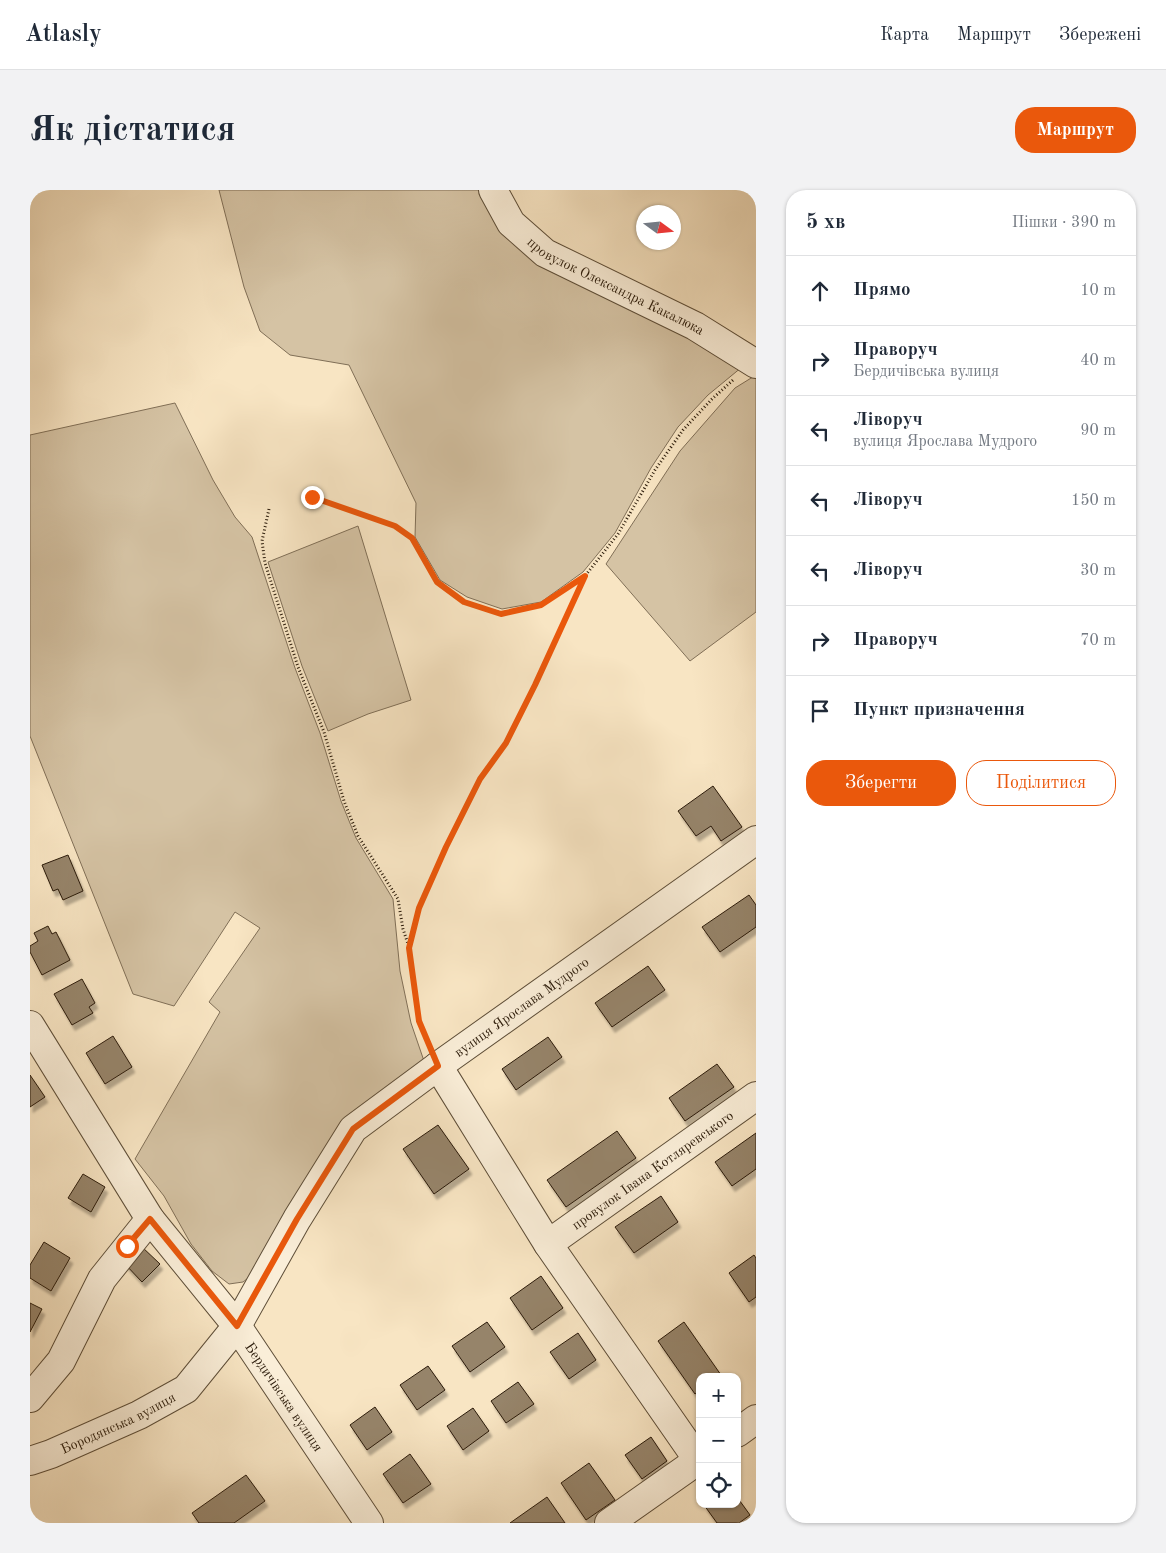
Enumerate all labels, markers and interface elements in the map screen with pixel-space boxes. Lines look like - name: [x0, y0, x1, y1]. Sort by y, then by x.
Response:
- text: Atlasly: [25, 23, 102, 47]
- text: Карта: [880, 26, 929, 44]
- text: Маршрут: [957, 26, 1031, 44]
- text: Збережені: [1059, 26, 1141, 44]
- button: Маршрут: [1015, 107, 1136, 153]
- text: Як дістатися: [30, 113, 235, 148]
- north arrow: [636, 205, 681, 250]
- text: 5 хв: [806, 212, 845, 233]
- text: Пішки · 390 m: [1012, 215, 1116, 231]
- street label: провулок Олександра Какалюка: [524, 235, 707, 338]
- icon: ahead: [806, 277, 834, 305]
- text: Прямо: [853, 281, 911, 300]
- text: 10 m: [1080, 283, 1116, 299]
- text: Праворуч: [853, 341, 938, 360]
- icon: right: [806, 347, 834, 375]
- text: 40 m: [1080, 353, 1116, 369]
- text: Бердичівська вулиця: [853, 364, 999, 380]
- text: Ліворуч: [853, 411, 923, 430]
- icon: left: [806, 417, 834, 445]
- text: 90 m: [1080, 423, 1116, 439]
- text: вулиця Ярослава Мудрого: [853, 434, 1037, 450]
- route end: [301, 486, 324, 509]
- icon: left: [806, 487, 834, 515]
- text: Ліворуч: [853, 491, 923, 510]
- text: 150 m: [1071, 493, 1116, 509]
- icon: left: [806, 557, 834, 585]
- text: Ліворуч: [853, 561, 923, 580]
- text: 30 m: [1080, 563, 1116, 579]
- icon: right: [806, 627, 834, 655]
- text: Праворуч: [853, 631, 938, 650]
- text: 70 m: [1080, 633, 1116, 649]
- icon: arrive: [806, 697, 834, 725]
- text: Пункт призначення: [853, 701, 1025, 720]
- button: Зберегти: [806, 760, 956, 806]
- button: Поділитися: [966, 760, 1116, 806]
- street label: вулиця Ярослава Мудрого: [452, 955, 592, 1060]
- street label: провулок Івана Котляревського: [570, 1108, 736, 1233]
- route start: [116, 1235, 139, 1258]
- street label: Бердичівська вулиця: [242, 1340, 325, 1454]
- map controls: [696, 1373, 741, 1508]
- button: +: [696, 1373, 741, 1418]
- street label: Бородянська вулиця: [59, 1390, 178, 1457]
- button: −: [696, 1418, 741, 1463]
- button: locate: [696, 1463, 741, 1508]

